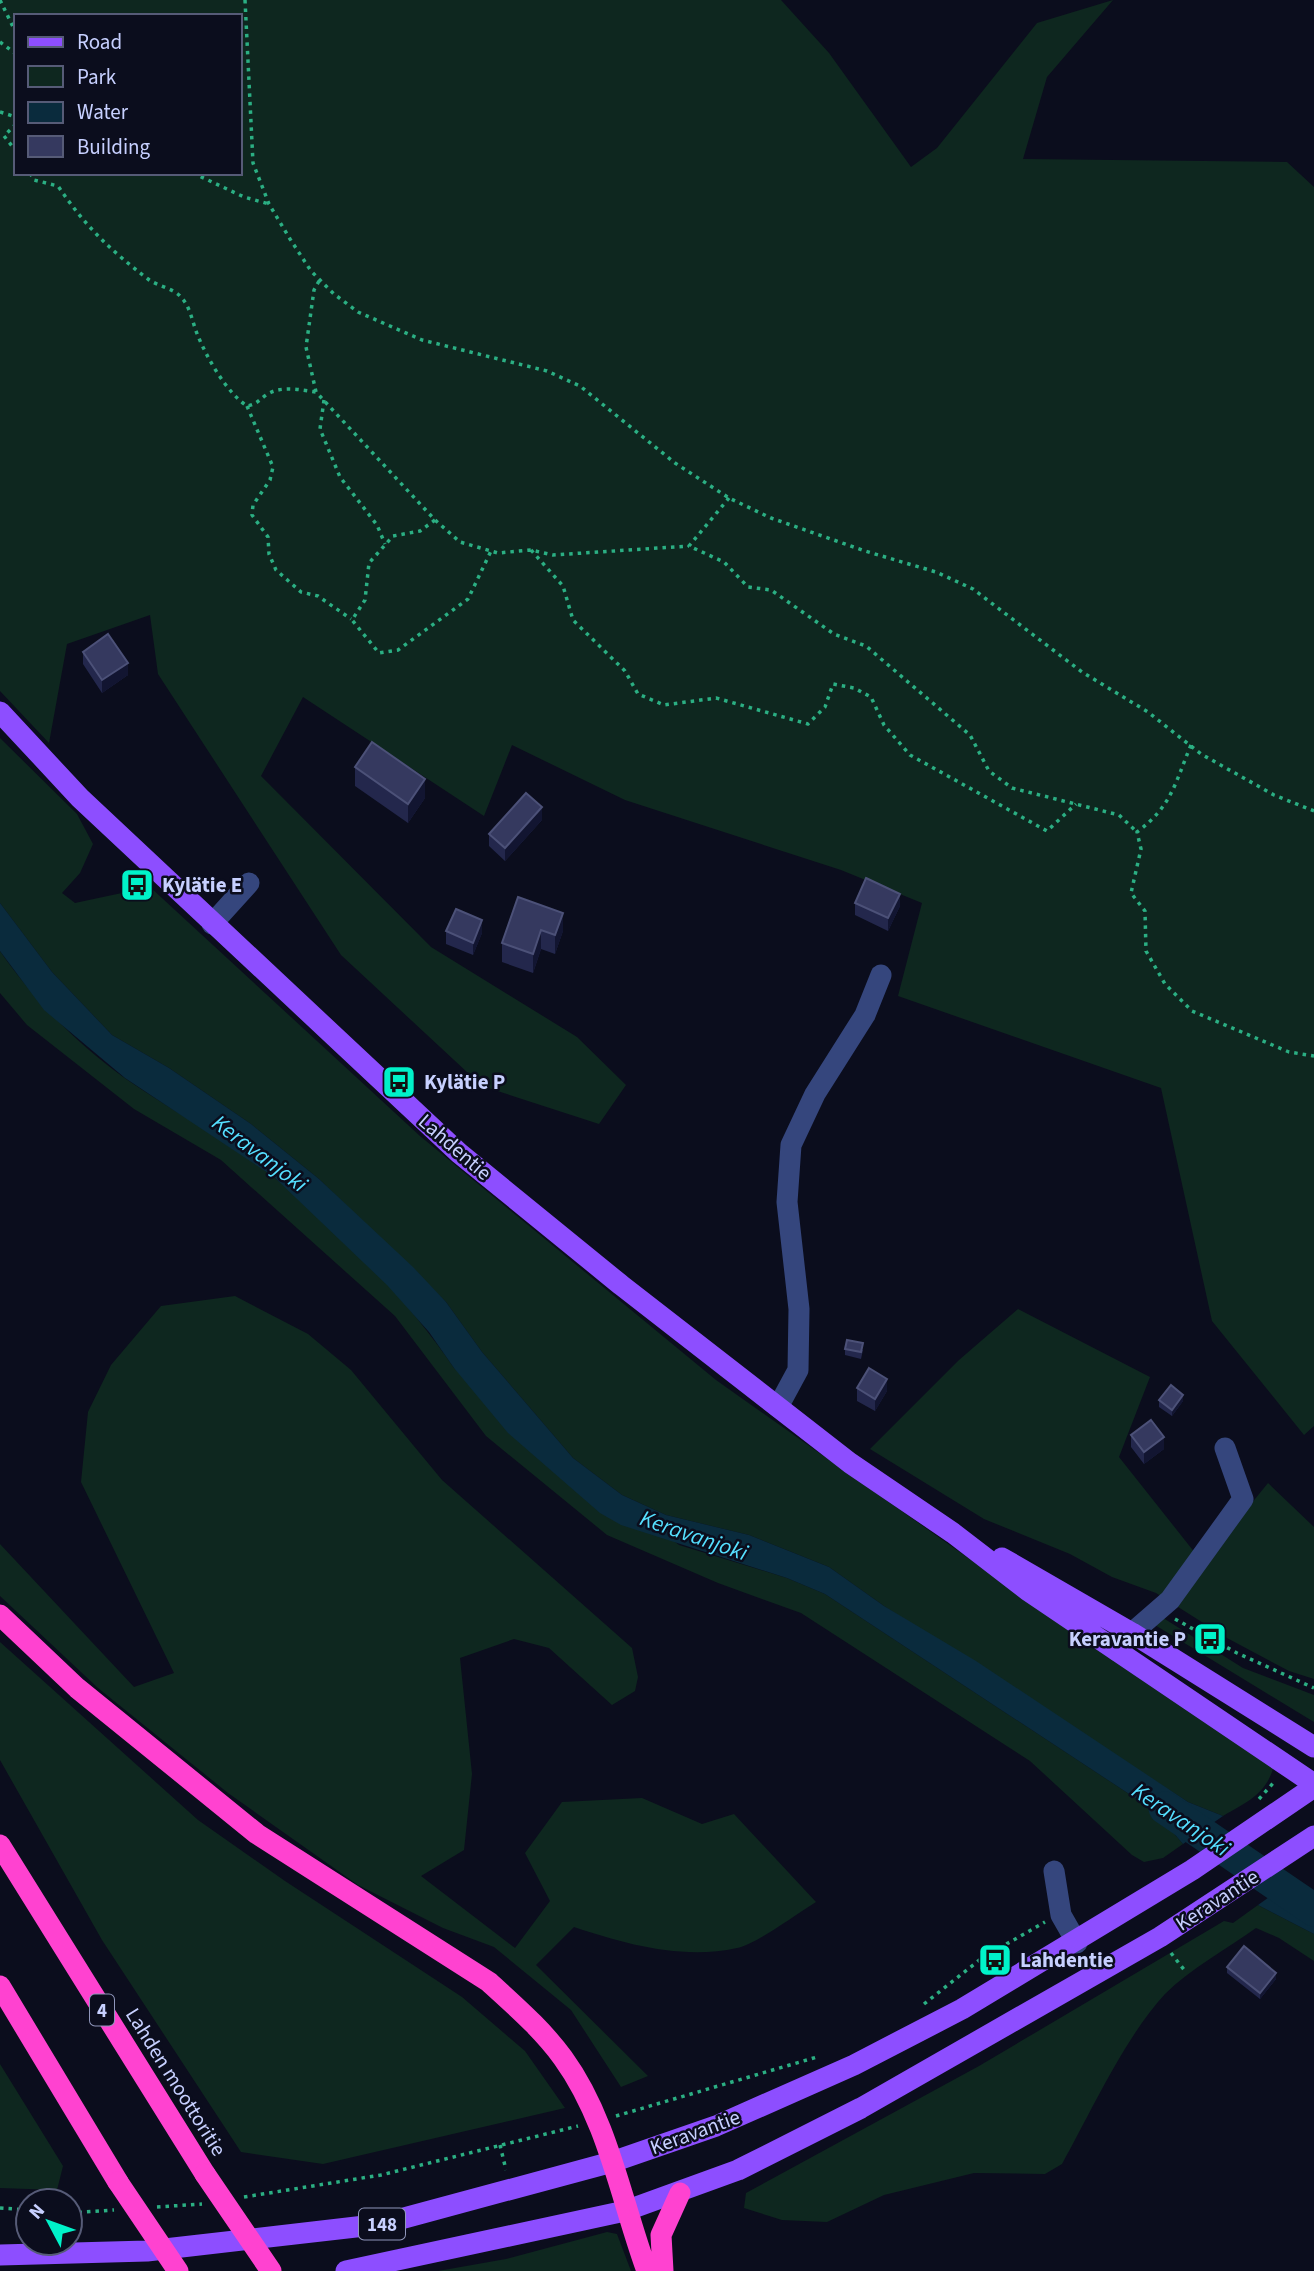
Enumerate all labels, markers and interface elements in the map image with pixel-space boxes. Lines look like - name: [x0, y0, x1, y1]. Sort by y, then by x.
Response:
- legend: [14, 14, 242, 175]
- text: Road: [77, 27, 122, 57]
- text: Park: [77, 62, 117, 92]
- text: Water: [77, 97, 129, 127]
- text: Building: [77, 132, 151, 162]
- bus stop icon: Kylätie E: [118, 866, 156, 904]
- place label: Kylätie E: [162, 870, 242, 900]
- bus stop icon: Kylätie P: [380, 1063, 418, 1101]
- place label: Kylätie P: [424, 1067, 505, 1097]
- water label: Keravanjoki: [205, 1107, 315, 1201]
- street label: Lahdentie: [412, 1107, 498, 1187]
- water label: Keravanjoki: [636, 1502, 753, 1569]
- bus stop icon: Keravantie P: [1191, 1620, 1229, 1658]
- place label: Keravantie P: [1069, 1624, 1186, 1654]
- water label: Keravanjoki: [1125, 1774, 1237, 1865]
- street label: Keravantie: [1169, 1862, 1265, 1938]
- bus stop icon: Lahdentie: [976, 1941, 1014, 1979]
- place label: Lahdentie: [1020, 1945, 1114, 1975]
- road number: 4: [90, 1994, 114, 2026]
- street label: Lahden moottoritie: [118, 2002, 234, 2162]
- street label: Keravantie: [646, 2102, 744, 2162]
- north arrow: [14, 2187, 84, 2257]
- text: N: [23, 2198, 52, 2225]
- road number: 148: [359, 2208, 405, 2240]

